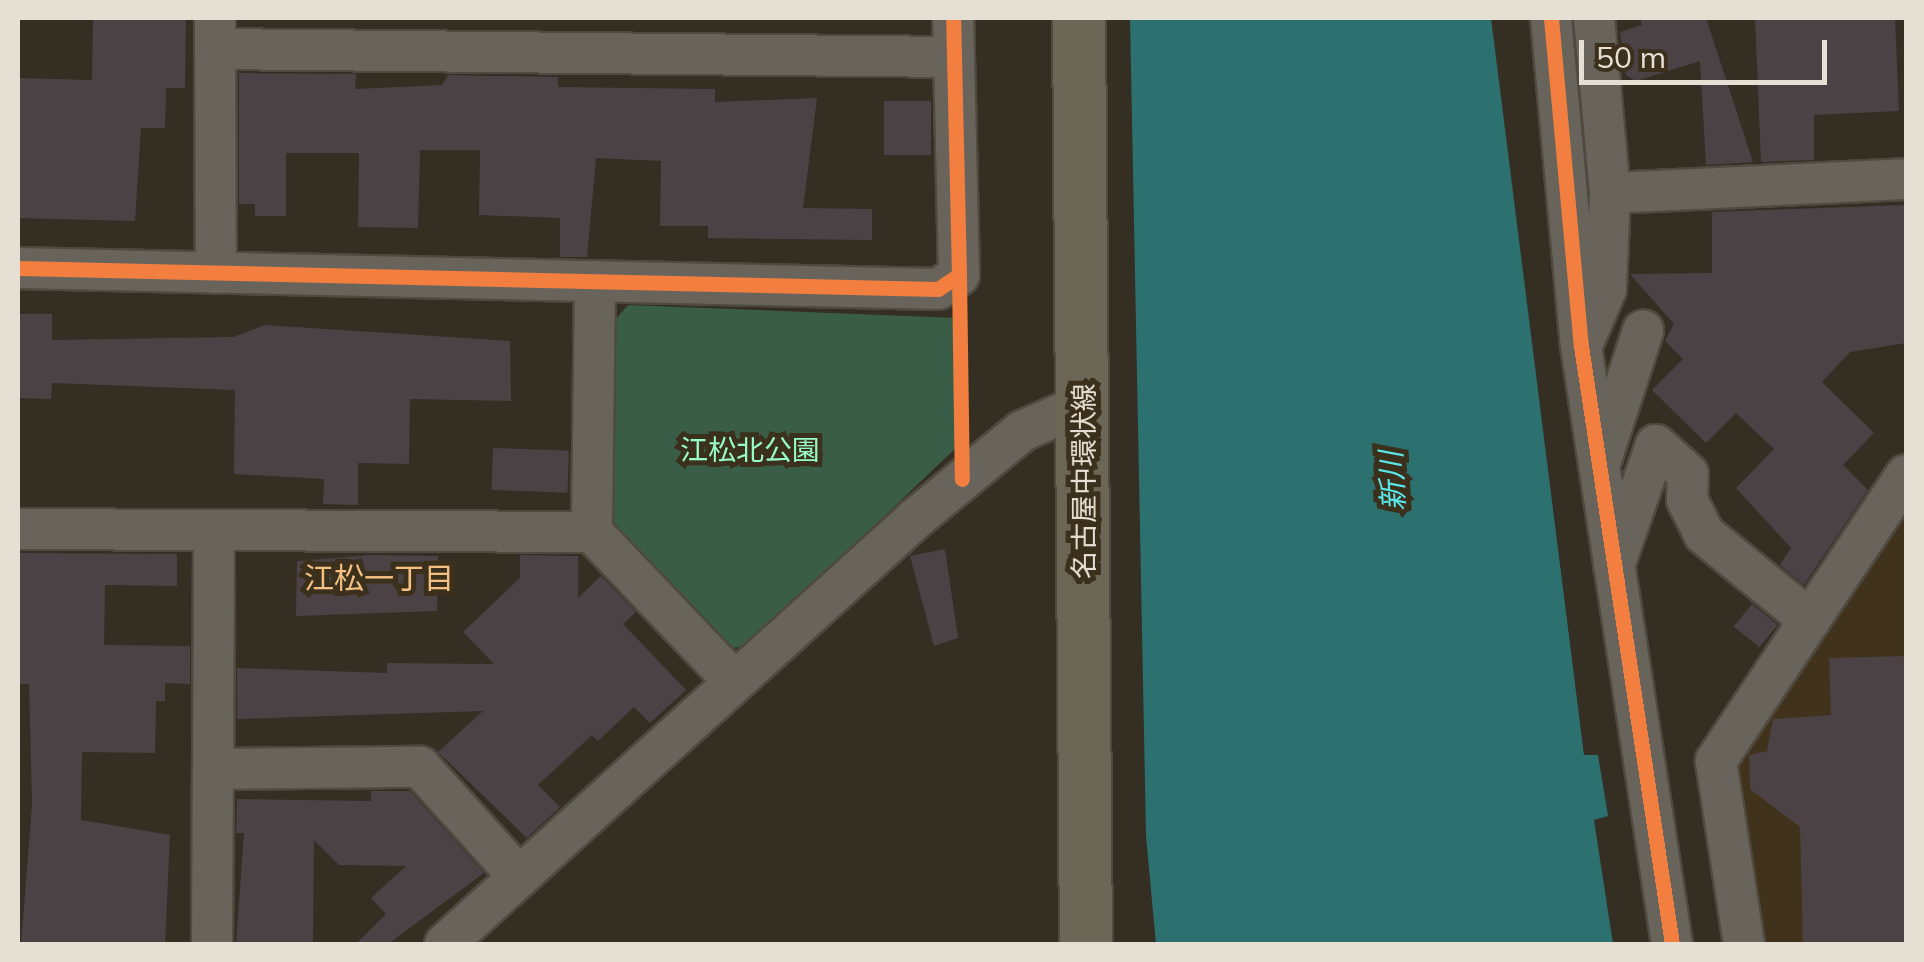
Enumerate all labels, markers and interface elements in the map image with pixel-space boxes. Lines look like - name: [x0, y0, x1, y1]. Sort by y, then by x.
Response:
- scale bar: [1584, 20, 1832, 82]
- text: 50 m: [1596, 38, 1666, 76]
- street label: 名古屋中環状線: [1067, 383, 1101, 579]
- park label: 江松北公園: [680, 433, 820, 467]
- water label: 新川: [1372, 450, 1412, 512]
- district label: 江松一丁目: [304, 560, 454, 596]

